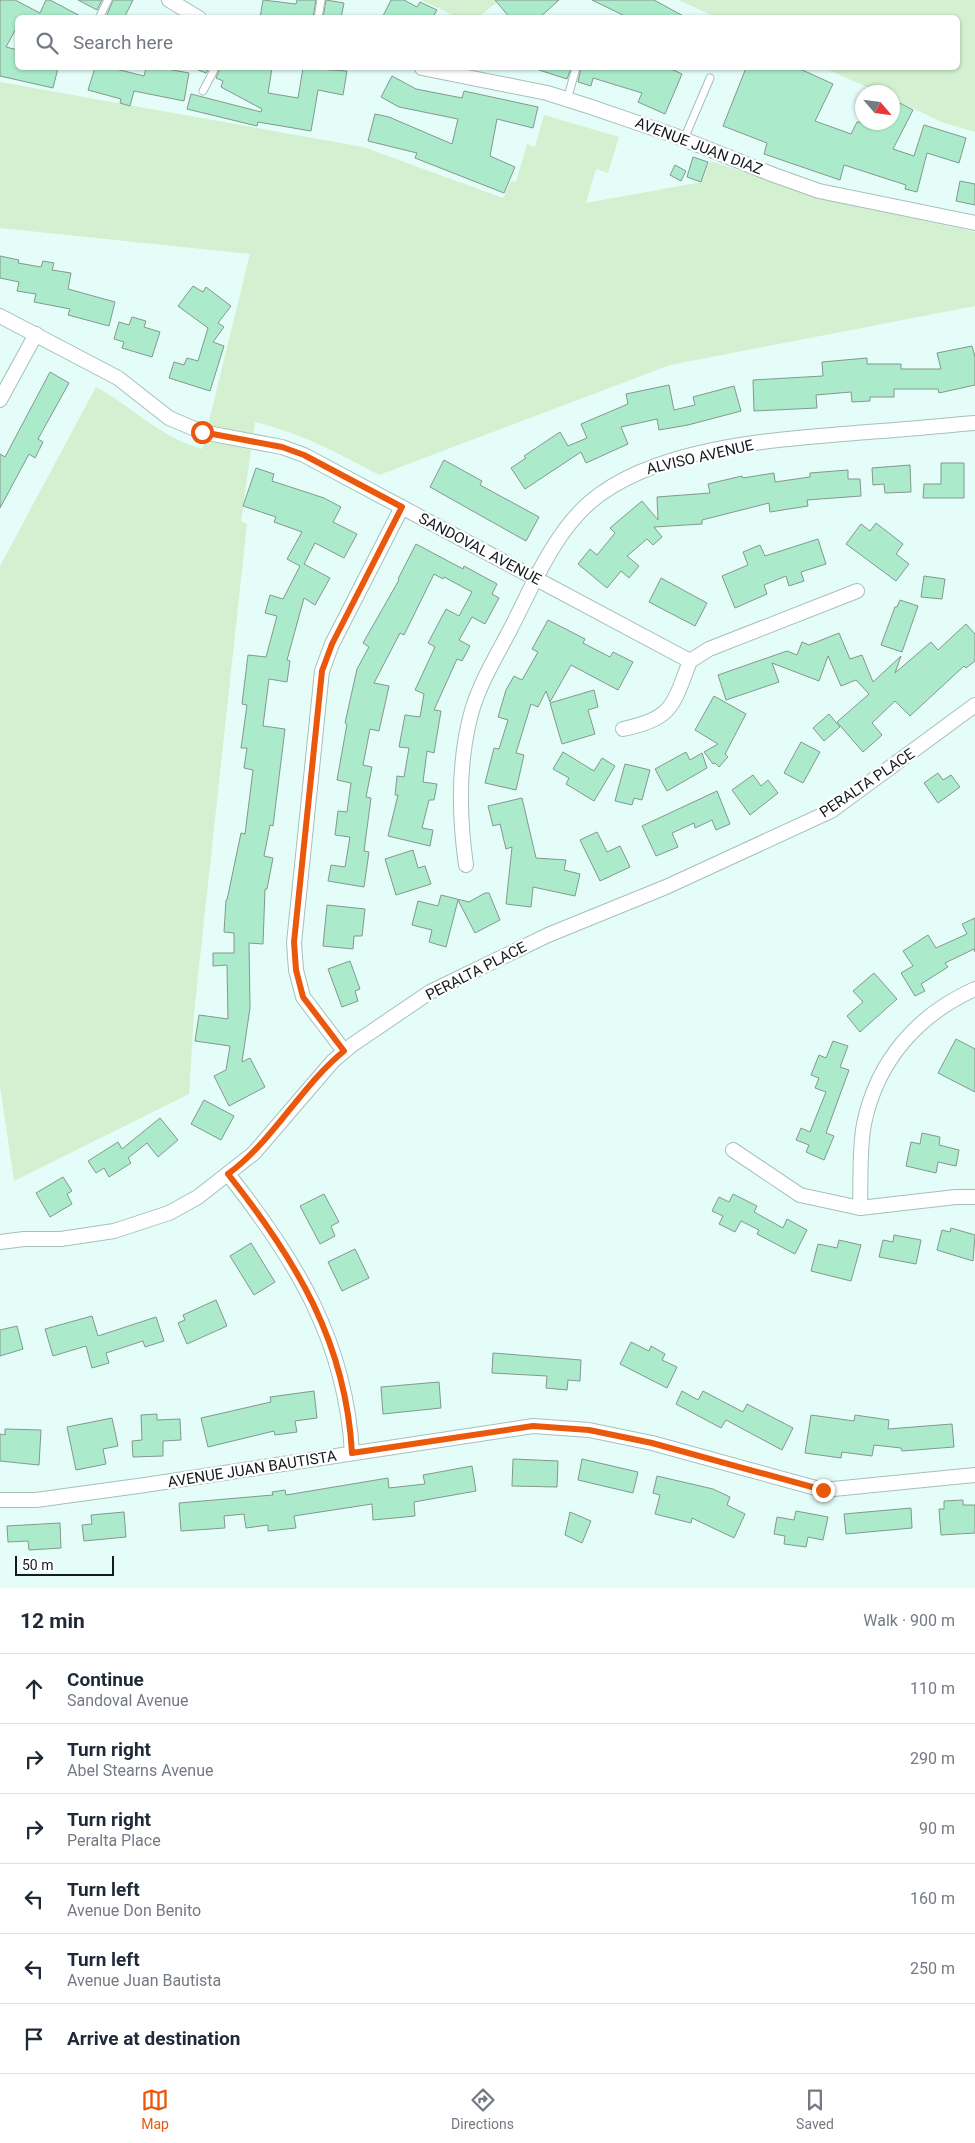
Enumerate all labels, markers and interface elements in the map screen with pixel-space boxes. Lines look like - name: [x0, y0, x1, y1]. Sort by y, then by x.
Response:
- search box: [15, 15, 960, 70]
- icon: search: [33, 29, 61, 57]
- text: Search here: [73, 31, 173, 54]
- north arrow: [855, 85, 900, 130]
- street label: AVENUE JUAN DIAZ: [633, 113, 765, 179]
- route start: [191, 421, 214, 444]
- street label: ALVISO AVENUE: [645, 436, 756, 478]
- street label: SANDOVAL AVENUE: [416, 509, 545, 589]
- street label: PERALTA PLACE: [816, 744, 918, 821]
- street label: PERALTA PLACE: [423, 938, 530, 1004]
- street label: AVENUE JUAN BAUTISTA: [166, 1447, 338, 1491]
- route end: [812, 1479, 835, 1502]
- scale bar: [15, 1553, 114, 1576]
- text: 50 m: [22, 1557, 54, 1573]
- text: 12 min: [20, 1609, 85, 1633]
- text: Walk · 900 m: [863, 1611, 955, 1630]
- text: Continue: [67, 1668, 144, 1691]
- icon: ahead: [20, 1675, 48, 1703]
- text: 110 m: [910, 1679, 955, 1698]
- text: Sandoval Avenue: [67, 1691, 189, 1710]
- text: Turn right: [67, 1738, 151, 1761]
- icon: right: [20, 1745, 48, 1773]
- text: 290 m: [910, 1749, 955, 1768]
- text: Abel Stearns Avenue: [67, 1761, 214, 1780]
- text: Turn right: [67, 1808, 151, 1831]
- icon: right: [20, 1815, 48, 1843]
- text: 90 m: [919, 1819, 955, 1838]
- text: Peralta Place: [67, 1831, 161, 1850]
- text: Turn left: [67, 1878, 140, 1901]
- icon: left: [20, 1885, 48, 1913]
- text: 160 m: [910, 1889, 955, 1908]
- text: Avenue Don Benito: [67, 1901, 201, 1920]
- text: Turn left: [67, 1948, 140, 1971]
- icon: left: [20, 1955, 48, 1983]
- text: 250 m: [910, 1959, 955, 1978]
- text: Avenue Juan Bautista: [67, 1971, 221, 1990]
- icon: arrive: [20, 2025, 48, 2053]
- text: Arrive at destination: [67, 2027, 240, 2050]
- tab: Map: [141, 2086, 169, 2132]
- tab: Directions: [451, 2086, 514, 2132]
- tab: Saved: [796, 2086, 834, 2132]

